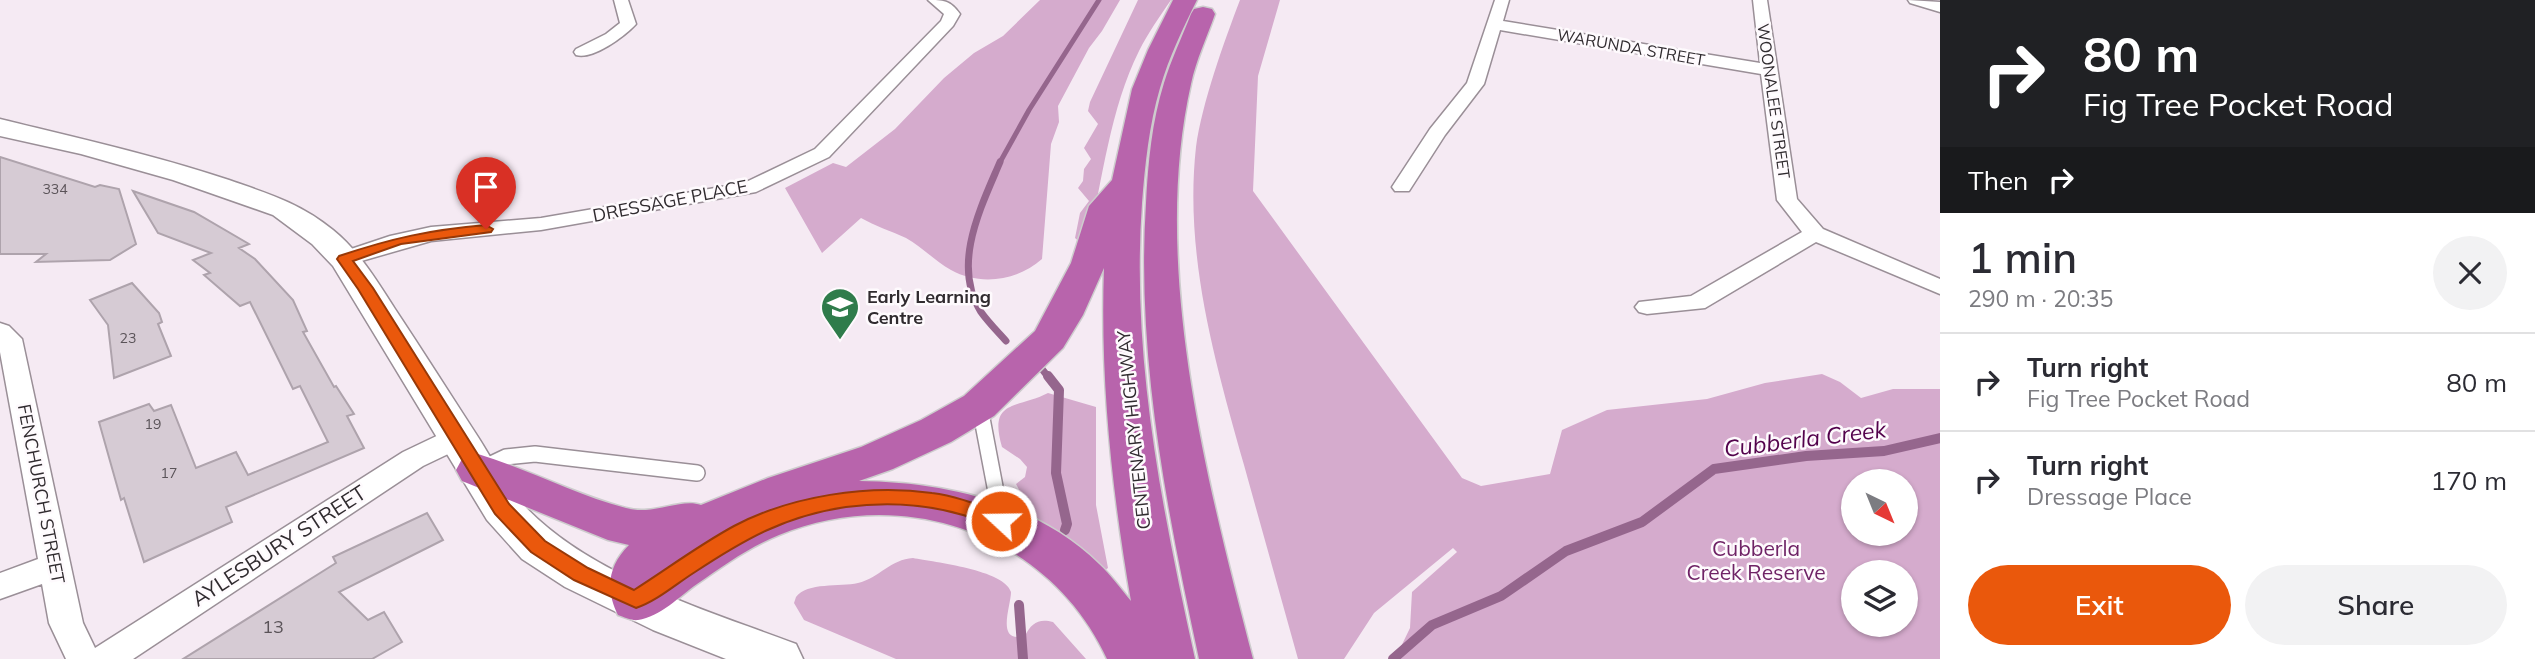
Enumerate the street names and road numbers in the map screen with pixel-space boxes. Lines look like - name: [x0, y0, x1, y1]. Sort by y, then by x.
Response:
- street label: WOONALEE STREET: [1753, 22, 1795, 180]
- street label: WARUNDA STREET: [1555, 24, 1707, 70]
- street label: DRESSAGE PLACE: [591, 174, 749, 227]
- street label: CENTENARY HIGHWAY: [1112, 328, 1155, 531]
- street label: FENCHURCH STREET: [13, 402, 70, 586]
- street label: AYLESBURY STREET: [186, 479, 371, 611]

